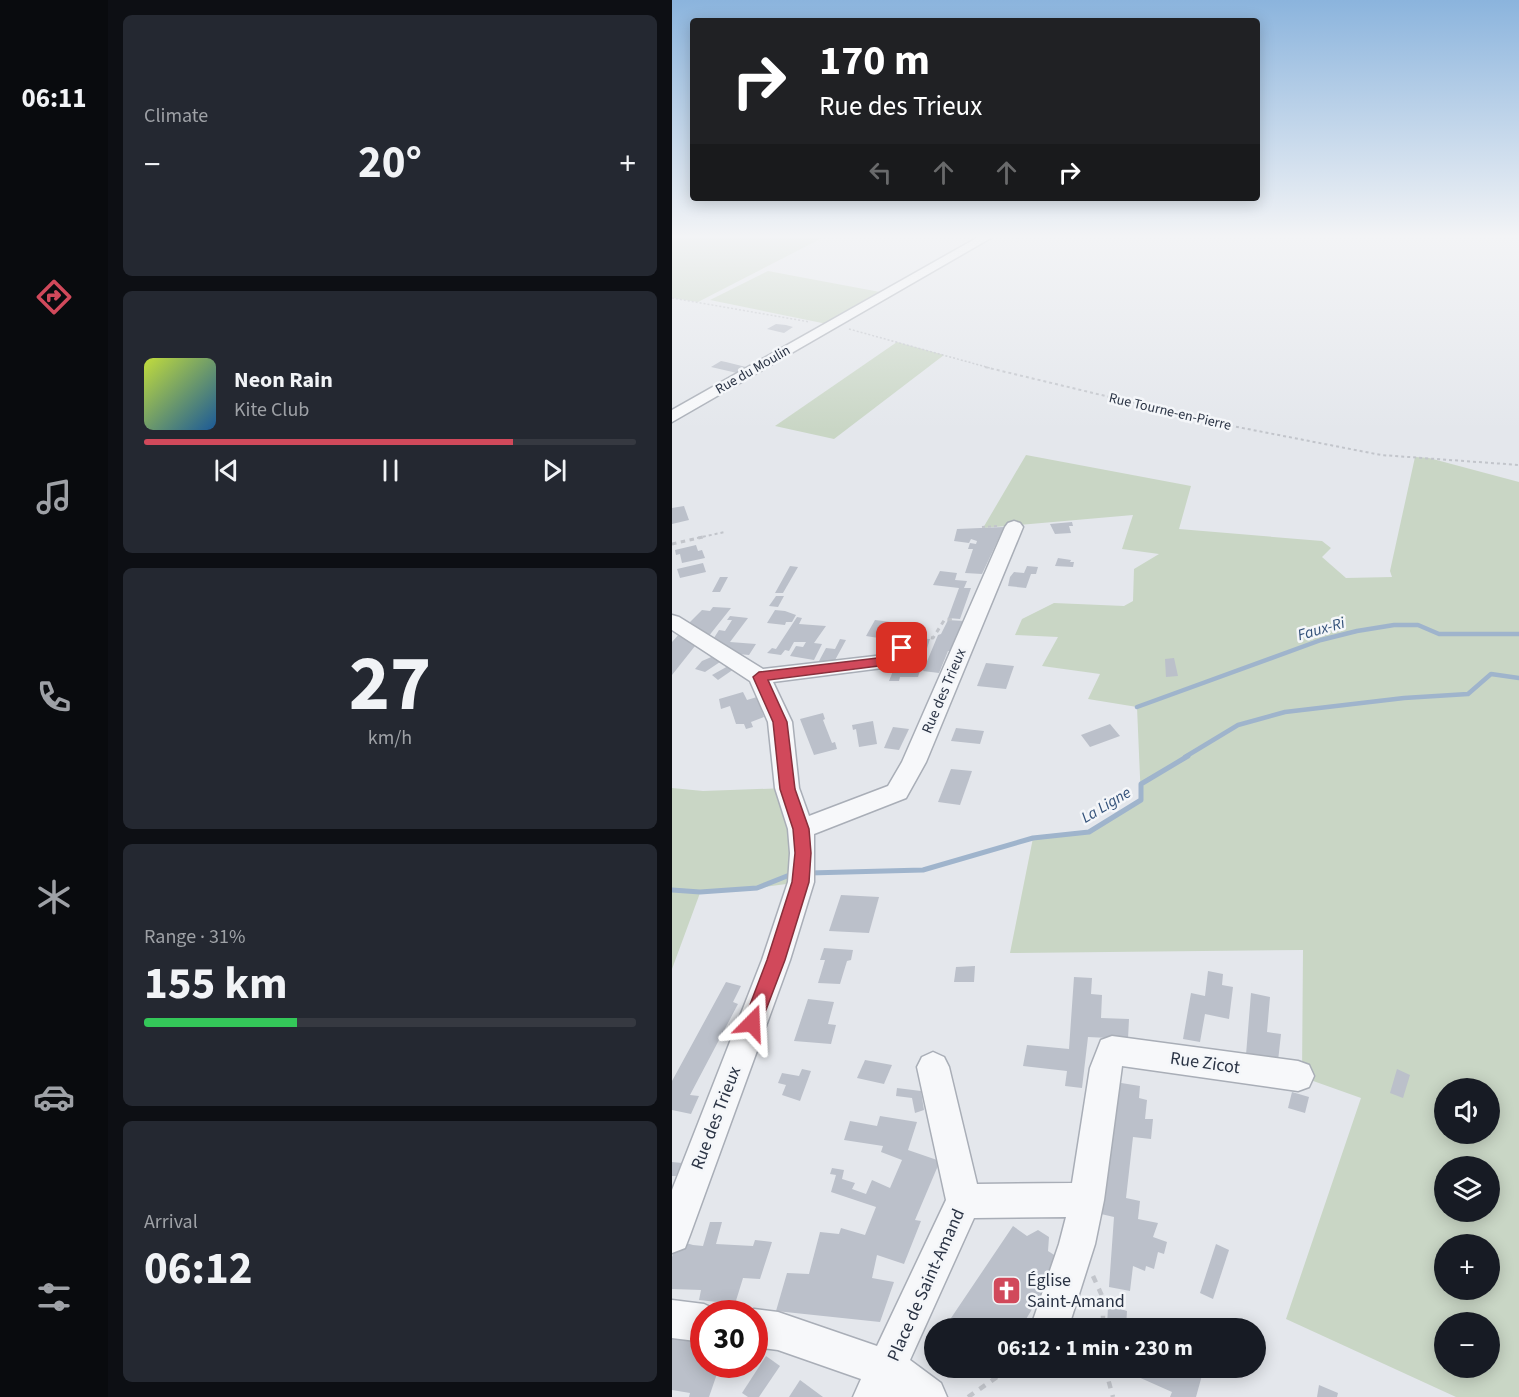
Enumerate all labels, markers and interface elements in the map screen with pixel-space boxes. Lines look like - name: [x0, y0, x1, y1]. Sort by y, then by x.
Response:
- text: 170 m: [819, 31, 930, 91]
- icon: right: [720, 42, 798, 120]
- text: 06:11: [21, 79, 87, 118]
- text: Rue des Trieux: [819, 87, 982, 126]
- text: Climate: [144, 102, 208, 130]
- text: 20°: [358, 131, 422, 195]
- text: −: [144, 141, 160, 188]
- text: +: [620, 141, 636, 188]
- icon: left: [864, 156, 897, 189]
- icon: ahead: [927, 156, 960, 189]
- icon: ahead: [990, 156, 1023, 189]
- icon: right: [1053, 156, 1086, 189]
- icon: directions: [33, 276, 75, 318]
- street label: Rue du Moulin: [712, 340, 794, 400]
- text: Neon Rain: [234, 364, 333, 396]
- street label: Rue Tourne-en-Pierre: [1107, 388, 1233, 436]
- text: Kite Club: [234, 396, 309, 424]
- icon: previous: [210, 454, 243, 487]
- icon: pause: [374, 454, 407, 487]
- icon: next: [538, 454, 571, 487]
- icon: music: [33, 476, 75, 518]
- water label: Faux-Ri: [1295, 612, 1347, 646]
- pin: [876, 622, 927, 673]
- text: 27: [349, 629, 431, 740]
- icon: arrive: [885, 631, 918, 664]
- street label: Rue des Trieux: [917, 645, 972, 737]
- icon: phone: [33, 676, 75, 718]
- text: km/h: [368, 724, 412, 752]
- water label: La Ligne: [1077, 781, 1135, 829]
- icon: climate: [33, 876, 75, 918]
- text: Range · 31%: [144, 923, 245, 951]
- text: 155 km: [144, 952, 288, 1016]
- position arrow: [720, 991, 784, 1055]
- street label: Rue Zicot: [1169, 1046, 1241, 1080]
- street label: Rue des Trieux: [685, 1063, 747, 1173]
- icon: car: [33, 1076, 75, 1118]
- map controls: [1434, 1078, 1500, 1378]
- button: sound: [1434, 1078, 1500, 1144]
- button: layers: [1434, 1156, 1500, 1222]
- street label: Place de Saint-Amand: [881, 1205, 971, 1365]
- text: Arrival: [144, 1208, 198, 1236]
- button: +: [1434, 1234, 1500, 1300]
- text: 06:12: [144, 1237, 253, 1301]
- place label: Église Saint-Amand: [1027, 1268, 1125, 1314]
- church icon: Église Saint-Amand: [990, 1274, 1022, 1306]
- icon: filters: [33, 1276, 75, 1318]
- speed limit sign: 30: [690, 1300, 768, 1378]
- button: −: [1434, 1312, 1500, 1378]
- text: 06:12 · 1 min · 230 m: [997, 1332, 1193, 1364]

